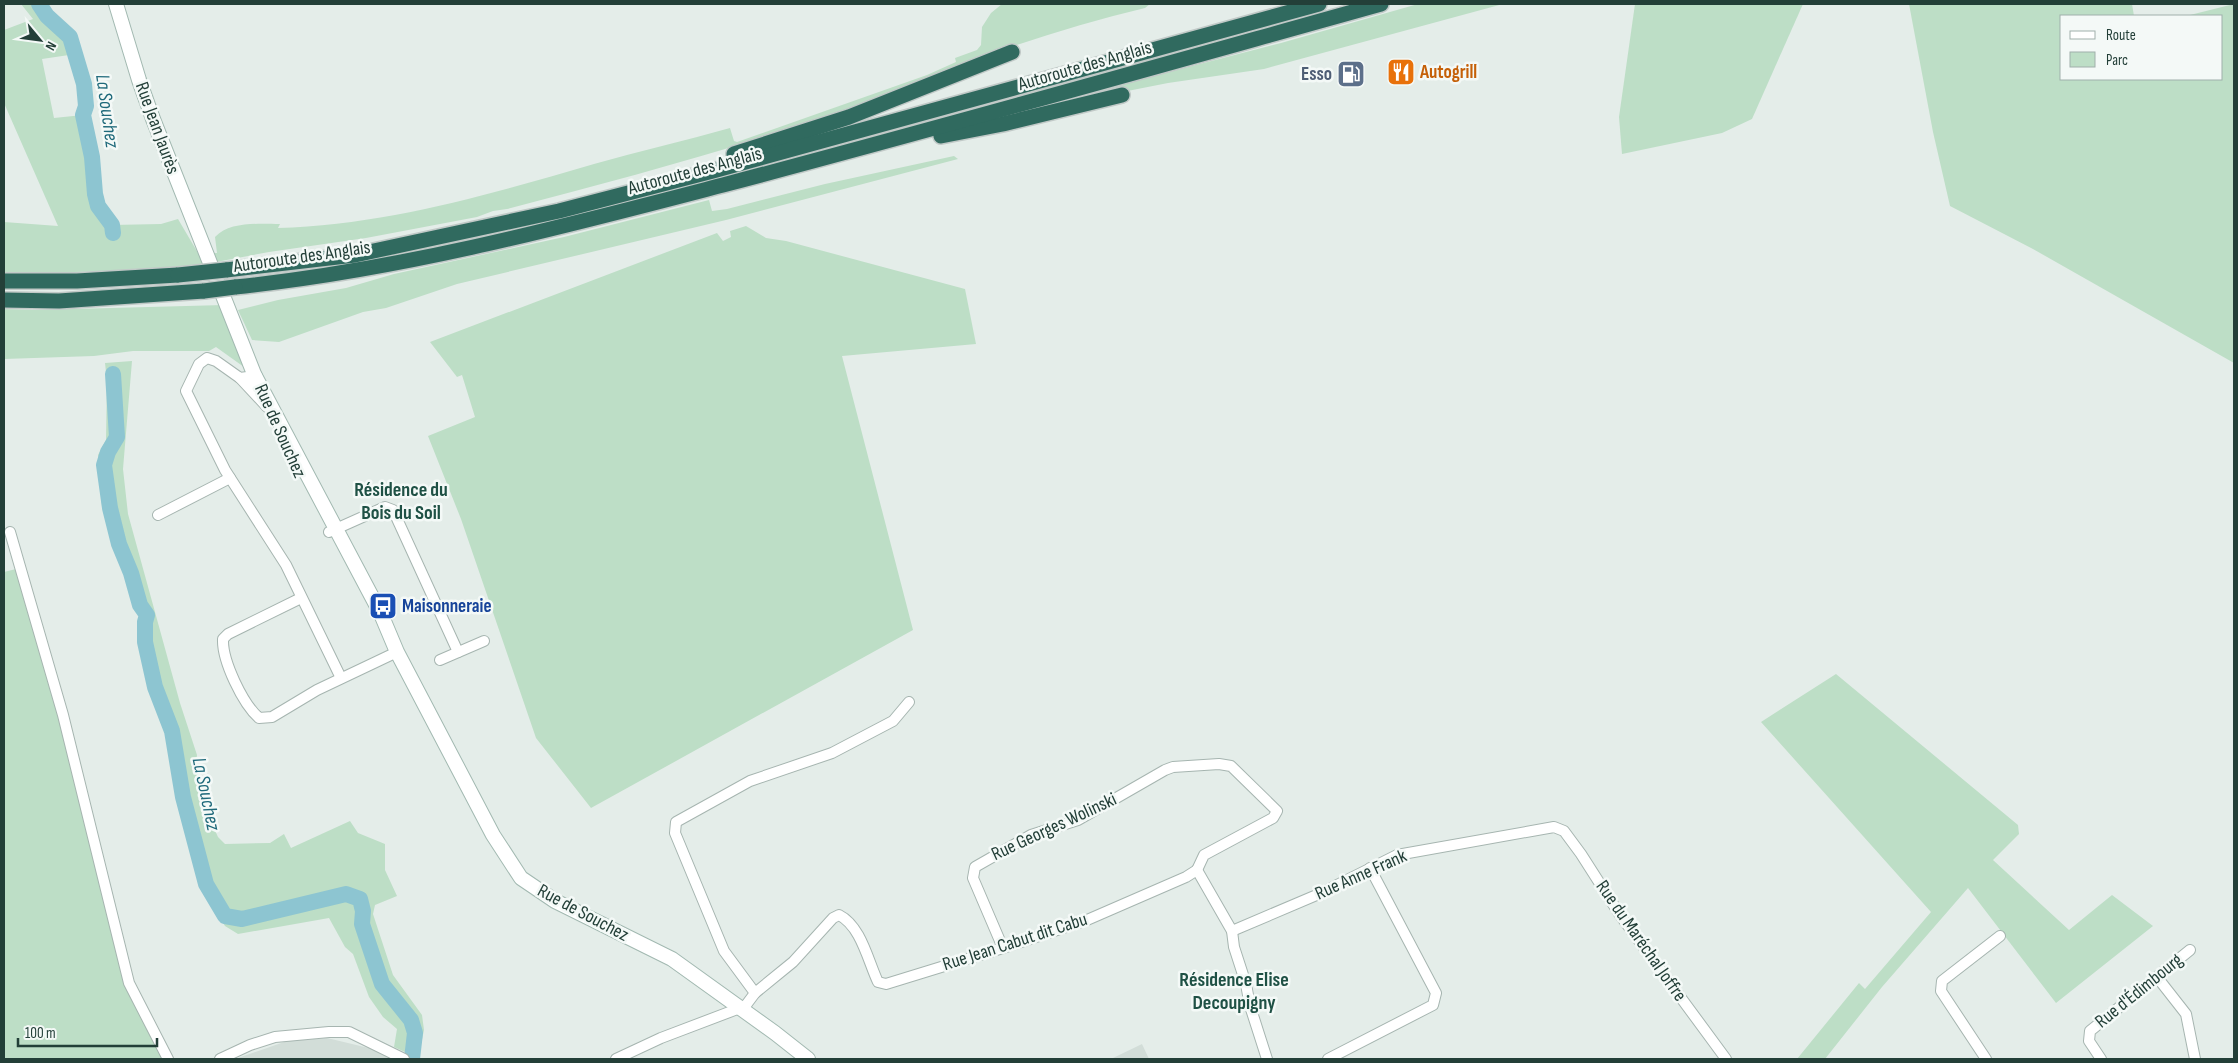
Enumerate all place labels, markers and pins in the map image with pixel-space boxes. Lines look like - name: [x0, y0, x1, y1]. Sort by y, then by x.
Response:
- restaurant icon: Autogrill: [1386, 57, 1416, 87]
- fuel station icon: Esso: [1336, 59, 1366, 89]
- place label: Autogrill: [1419, 61, 1477, 84]
- place label: Esso: [1301, 63, 1332, 86]
- bus stop icon: Maisonneraie: [368, 591, 398, 621]
- place label: Maisonneraie: [402, 595, 492, 618]

